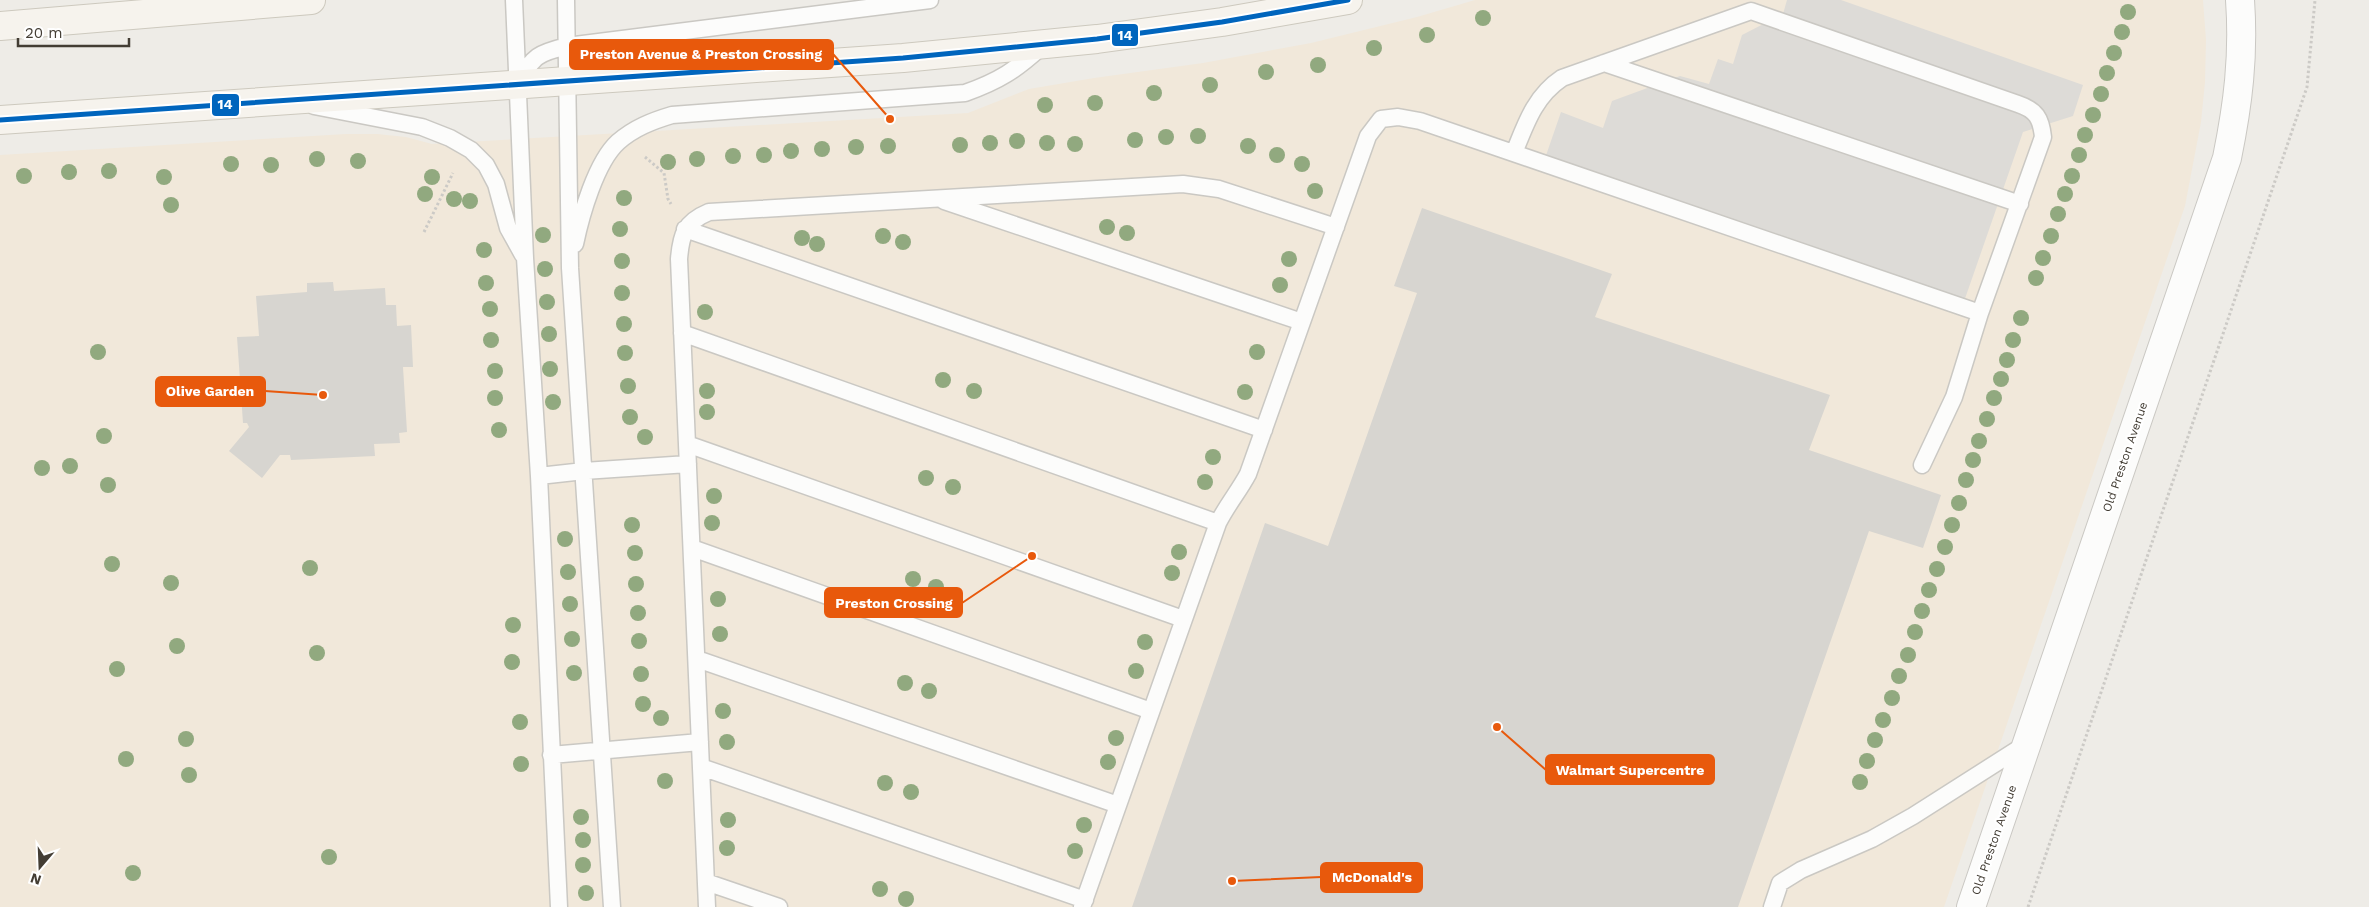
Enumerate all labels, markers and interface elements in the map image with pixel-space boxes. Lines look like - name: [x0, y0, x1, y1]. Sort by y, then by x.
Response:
- scale bar: [18, 15, 129, 47]
- line badge: 14: [1111, 23, 1139, 47]
- text: 20 m: [25, 24, 63, 42]
- text: 14: [1117, 27, 1133, 43]
- callout: Preston Avenue & Preston Crossing: [570, 40, 833, 69]
- text: Preston Avenue & Preston Crossing: [580, 46, 822, 62]
- line badge: 14: [211, 93, 240, 117]
- text: 14: [217, 96, 233, 112]
- callout: Olive Garden: [156, 377, 265, 406]
- text: Olive Garden: [166, 383, 254, 399]
- street label: Old Preston Avenue: [2100, 400, 2150, 514]
- callout: Preston Crossing: [825, 588, 962, 617]
- text: Preston Crossing: [835, 595, 953, 611]
- callout: Walmart Supercentre: [1546, 755, 1714, 784]
- text: Walmart Supercentre: [1556, 762, 1704, 778]
- street label: Old Preston Avenue: [1969, 783, 2019, 897]
- north arrow: [15, 842, 65, 892]
- callout: McDonald's: [1321, 863, 1422, 892]
- text: McDonald's: [1332, 869, 1413, 885]
- text: N: [28, 870, 43, 889]

